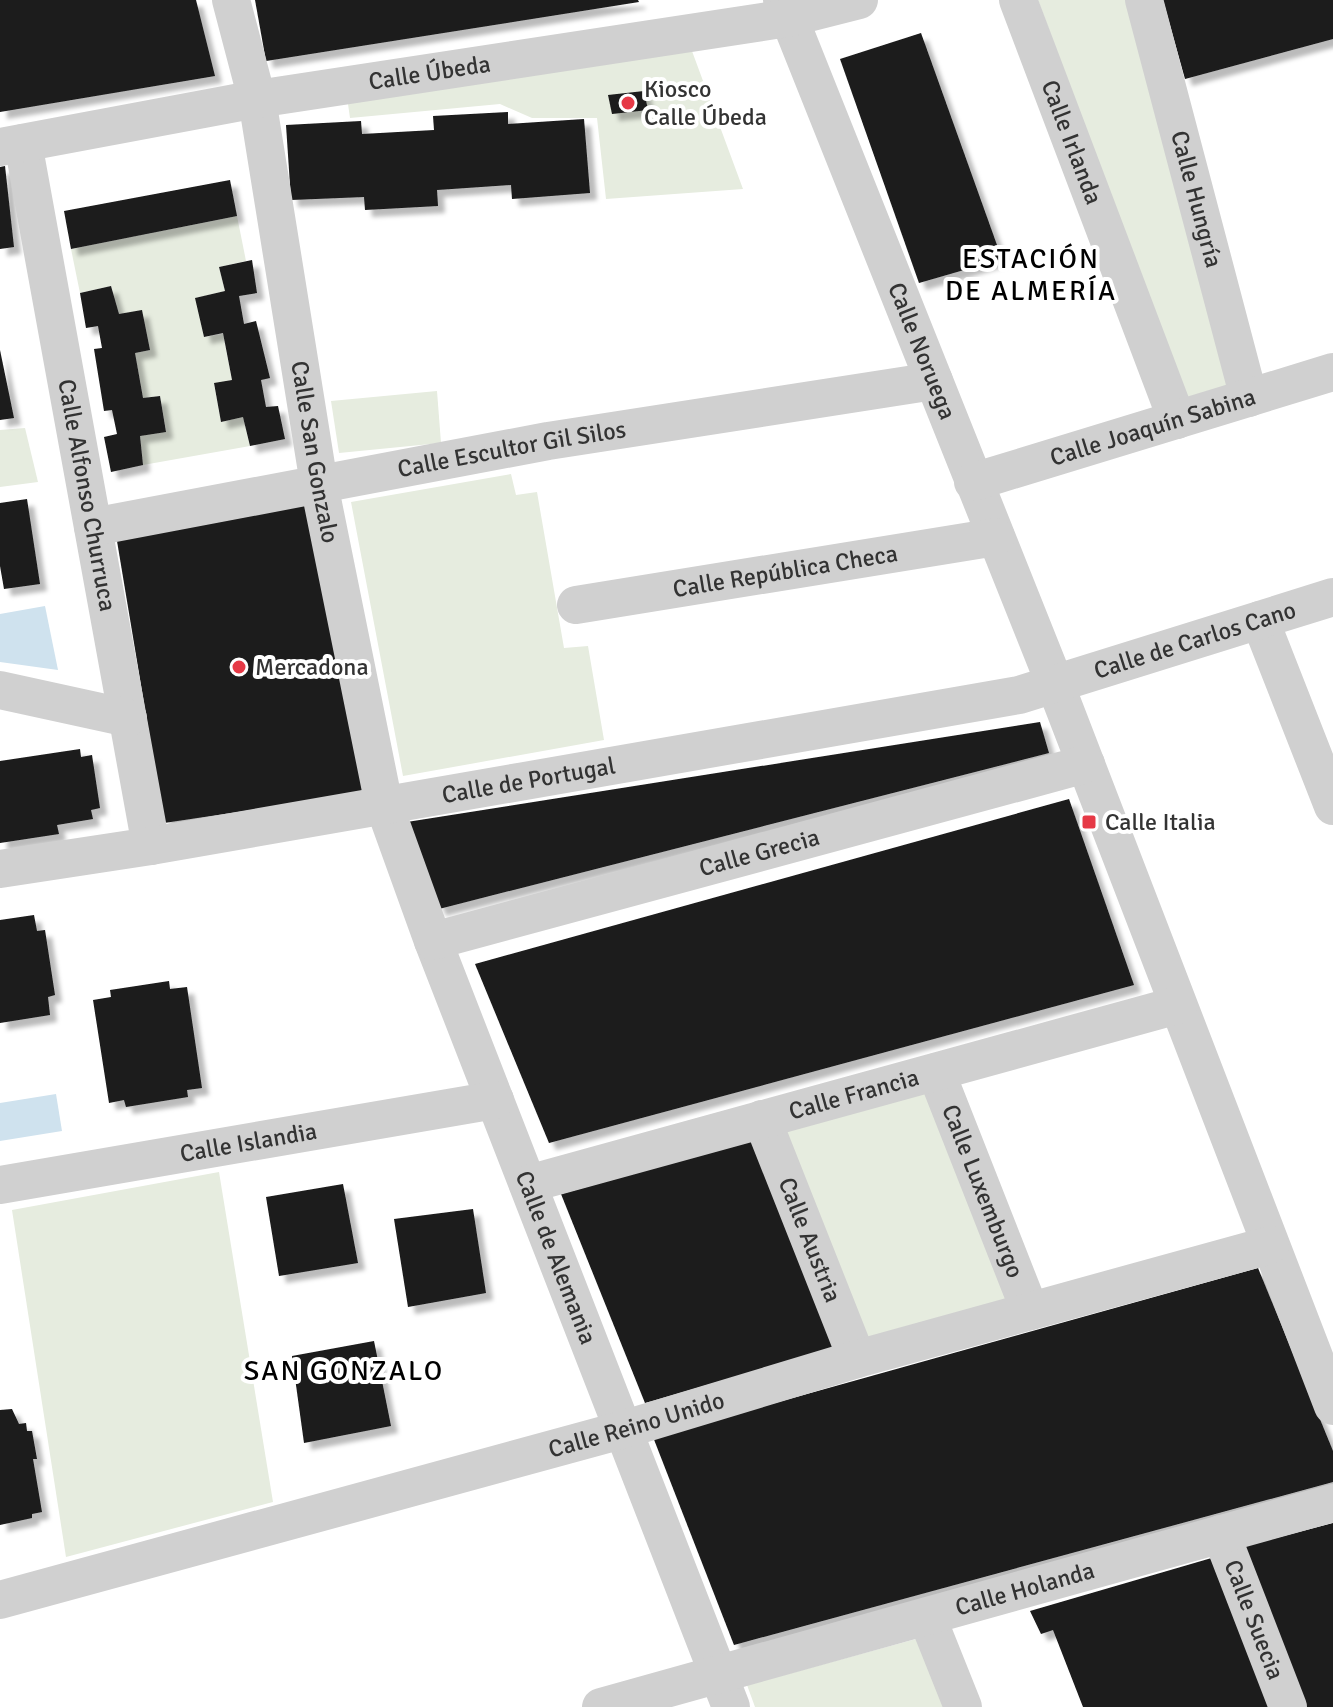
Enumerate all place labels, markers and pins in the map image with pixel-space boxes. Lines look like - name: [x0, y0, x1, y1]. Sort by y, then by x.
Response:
- place label: Kiosco Calle Úbeda: [644, 74, 767, 132]
- marker: Kiosco Calle Úbeda: [619, 94, 637, 112]
- place label: Mercadona: [255, 652, 369, 682]
- marker: Mercadona: [230, 658, 248, 676]
- place label: Calle Italia: [1105, 807, 1216, 837]
- marker: Calle Italia: [1080, 813, 1098, 831]

